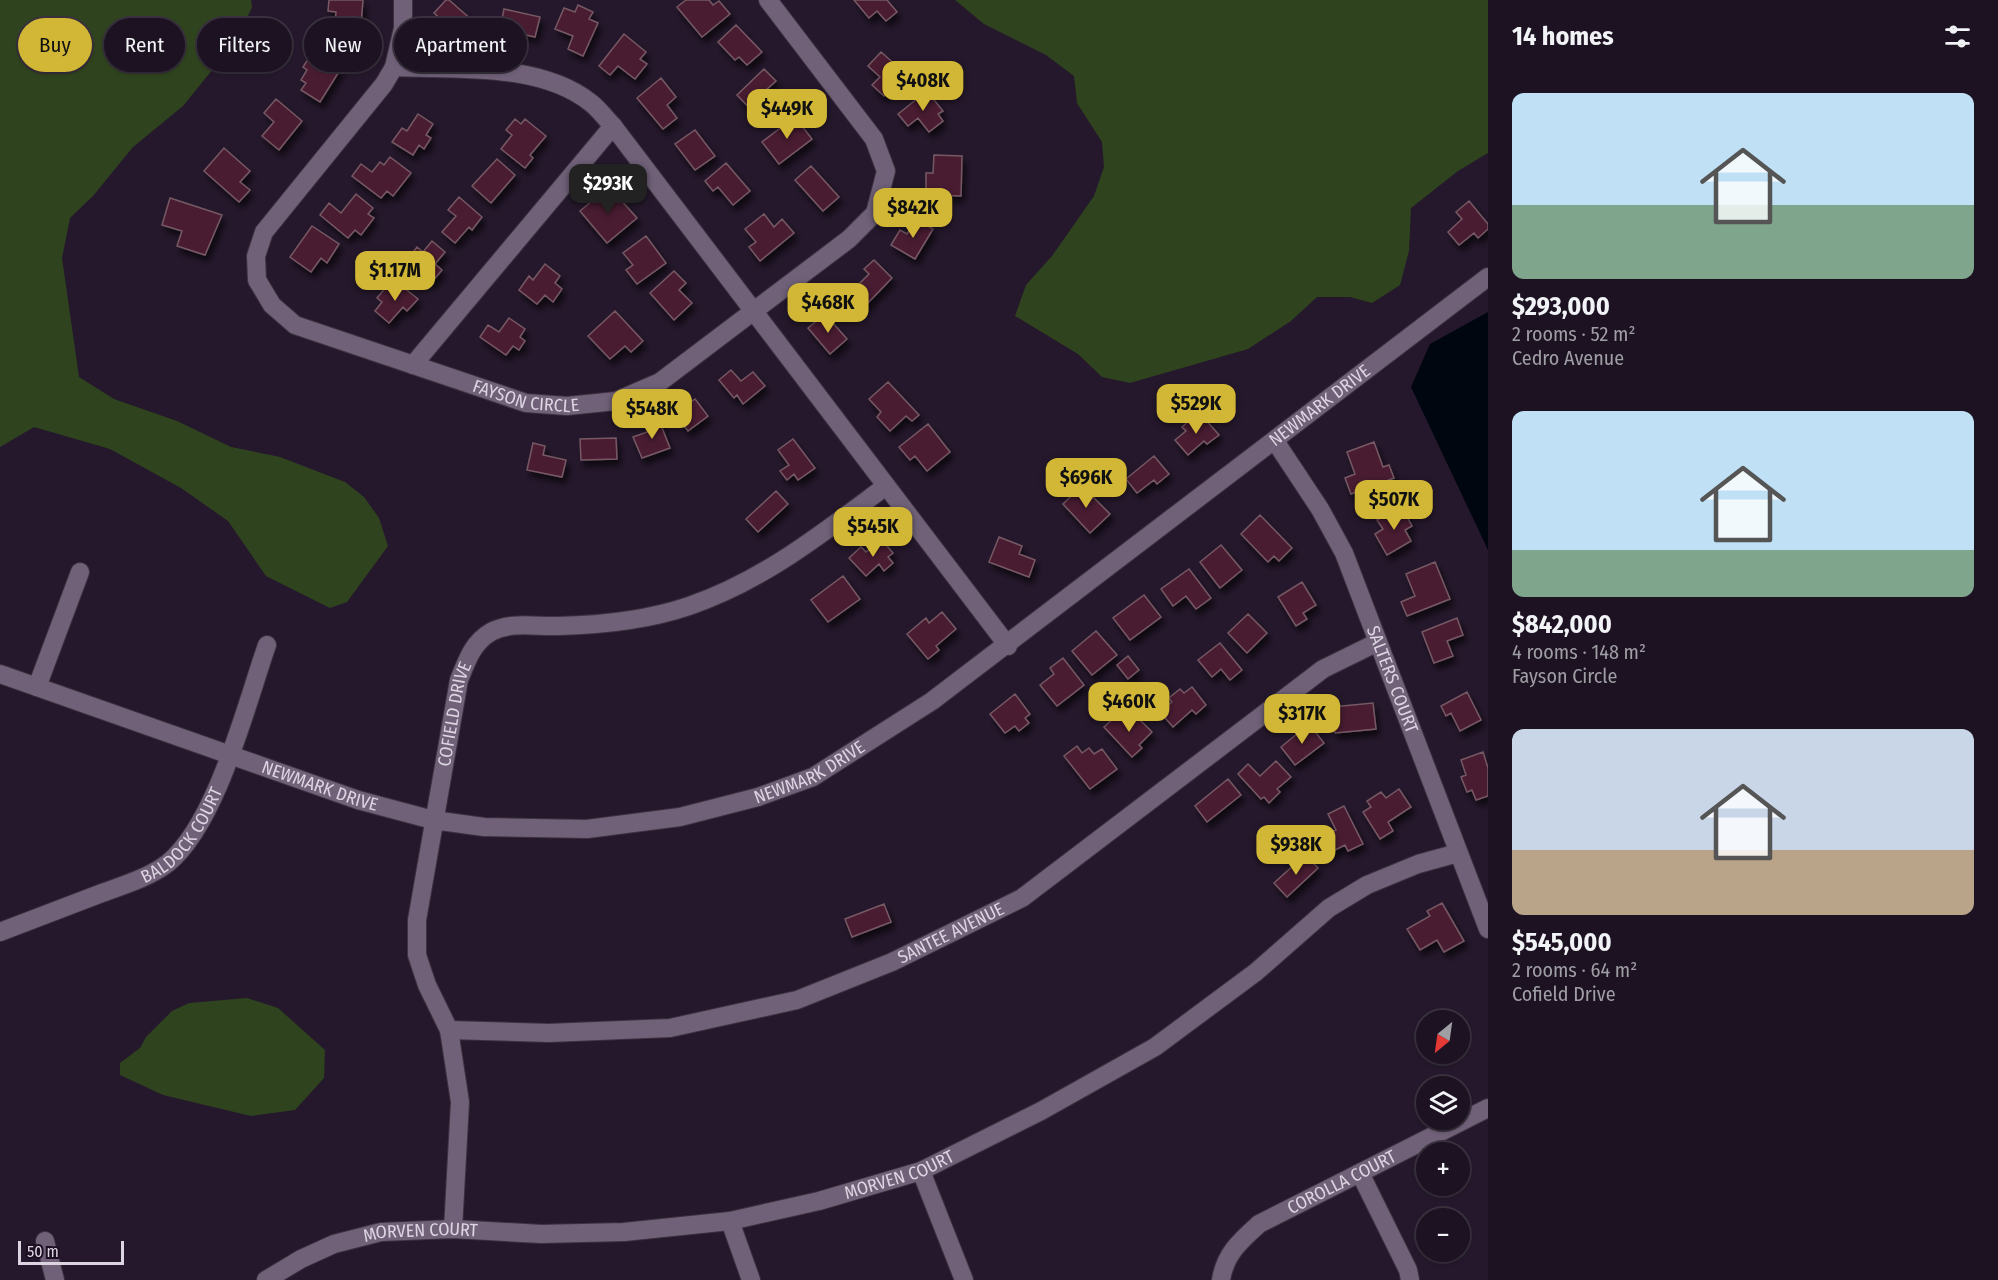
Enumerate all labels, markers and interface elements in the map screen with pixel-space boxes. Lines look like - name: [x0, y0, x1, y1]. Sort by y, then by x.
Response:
- chip: Buy: [18, 18, 92, 72]
- chip: Rent: [104, 18, 185, 72]
- chip: Filters: [197, 18, 292, 72]
- chip: New: [304, 18, 382, 72]
- chip: Apartment: [394, 18, 527, 72]
- icon: filters: [1941, 20, 1974, 53]
- text: 14 homes: [1512, 21, 1614, 52]
- pin: $408K: [881, 61, 965, 112]
- text: $408K: [896, 68, 950, 92]
- pin: $449K: [745, 89, 829, 140]
- text: $449K: [761, 96, 813, 120]
- icon: home: [1689, 132, 1797, 240]
- pin: $293K: [566, 164, 650, 215]
- text: $293K: [583, 171, 633, 195]
- pin: $842K: [871, 188, 955, 239]
- text: $842K: [887, 195, 939, 219]
- pin: $1.17M: [346, 251, 444, 302]
- text: $1.17M: [369, 258, 421, 282]
- pin: $468K: [786, 283, 870, 334]
- text: $468K: [802, 290, 854, 314]
- text: $293,000: [1512, 291, 1610, 322]
- text: 2 rooms · 52 m²: [1512, 322, 1636, 346]
- text: Cedro Avenue: [1512, 346, 1624, 370]
- street label: NEWMARK DRIVE: [1265, 360, 1374, 451]
- street label: FAYSON CIRCLE: [470, 375, 580, 417]
- pin: $529K: [1154, 384, 1238, 435]
- pin: $548K: [610, 389, 694, 440]
- text: $529K: [1171, 391, 1221, 415]
- text: $548K: [626, 396, 678, 420]
- icon: home: [1689, 450, 1797, 558]
- pin: $696K: [1044, 458, 1128, 509]
- text: $696K: [1060, 465, 1112, 489]
- pin: $507K: [1352, 480, 1436, 531]
- text: $507K: [1369, 487, 1419, 511]
- pin: $545K: [831, 507, 915, 558]
- text: $545K: [847, 514, 899, 538]
- text: $842,000: [1512, 609, 1612, 640]
- street label: SALTERS COURT: [1362, 623, 1423, 737]
- text: 4 rooms · 148 m²: [1512, 640, 1646, 664]
- street label: COFIELD DRIVE: [433, 658, 476, 768]
- text: Fayson Circle: [1512, 664, 1617, 688]
- pin: $460K: [1087, 682, 1171, 733]
- text: $460K: [1102, 689, 1156, 713]
- pin: $317K: [1260, 694, 1344, 745]
- text: $317K: [1278, 701, 1326, 725]
- street label: NEWMARK DRIVE: [751, 736, 869, 809]
- street label: NEWMARK DRIVE: [259, 756, 380, 816]
- icon: home: [1689, 768, 1797, 876]
- street label: BALDOCK COURT: [137, 783, 227, 888]
- pin: $938K: [1254, 825, 1338, 876]
- text: $938K: [1270, 832, 1322, 856]
- street label: SANTEE AVENUE: [894, 898, 1007, 968]
- text: $545,000: [1512, 927, 1612, 958]
- text: 2 rooms · 64 m²: [1512, 958, 1637, 982]
- text: Cofield Drive: [1512, 982, 1616, 1006]
- north arrow: [1416, 1010, 1470, 1064]
- map controls: [1416, 1010, 1470, 1262]
- button: layers: [1416, 1076, 1470, 1130]
- button: +: [1416, 1142, 1470, 1196]
- street label: MORVEN COURT: [842, 1145, 958, 1204]
- street label: COROLLA COURT: [1284, 1145, 1400, 1219]
- button: −: [1416, 1208, 1470, 1262]
- street label: MORVEN COURT: [361, 1218, 479, 1247]
- scale bar: [18, 1238, 124, 1266]
- text: 50 m: [27, 1242, 59, 1261]

